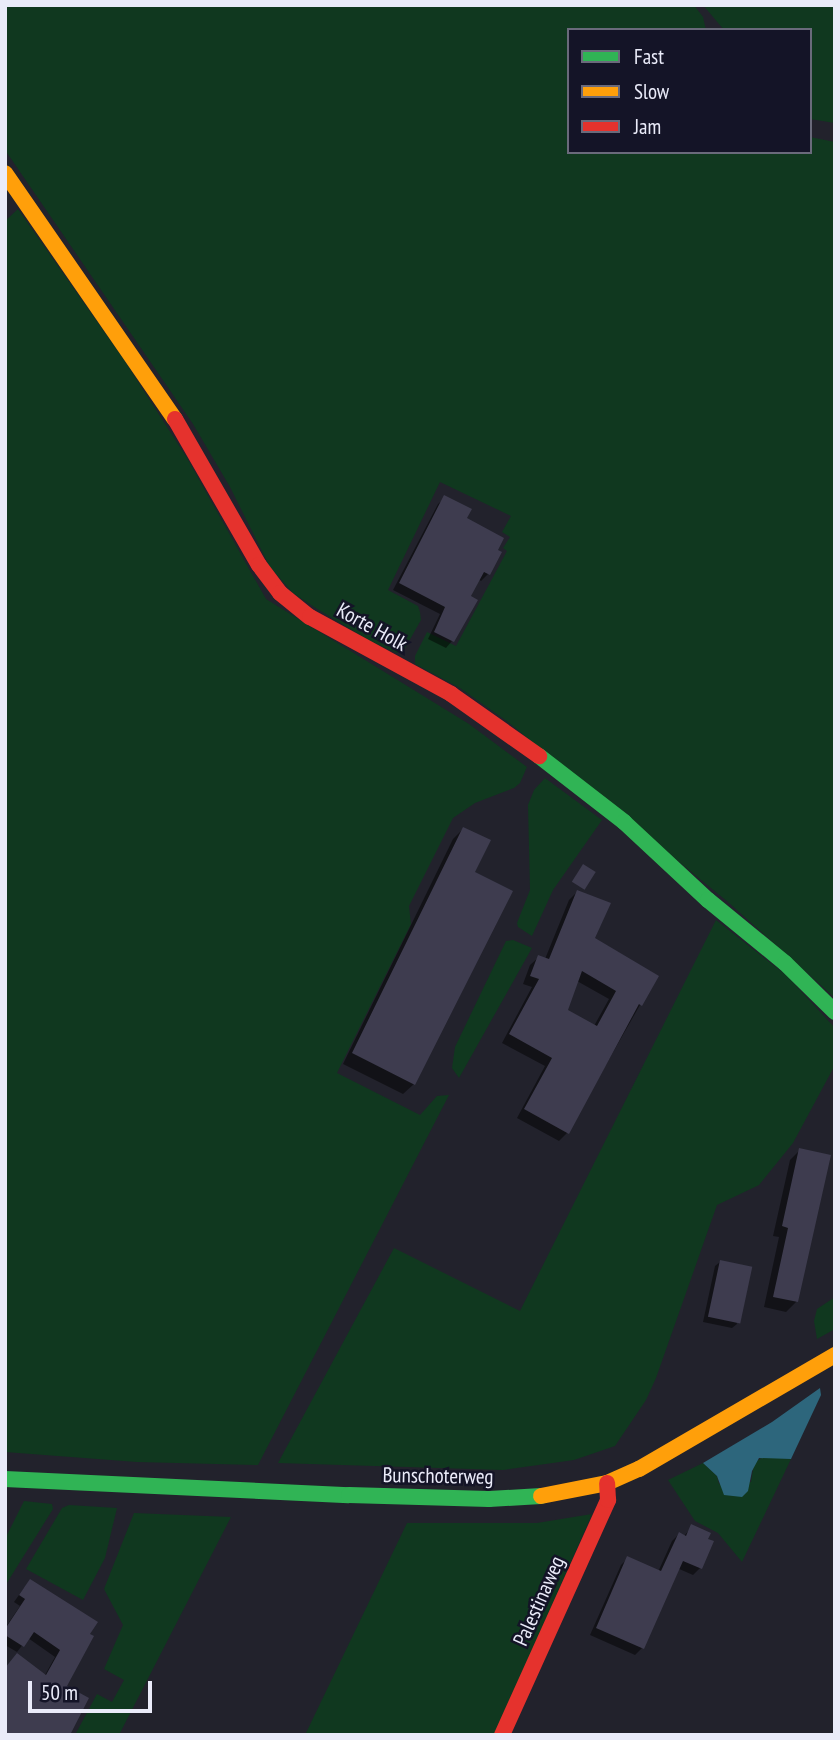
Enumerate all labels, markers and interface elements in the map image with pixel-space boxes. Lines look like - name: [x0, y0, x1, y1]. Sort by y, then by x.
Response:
- legend: [567, 28, 812, 154]
- text: Fast: [634, 43, 664, 70]
- text: Slow: [634, 78, 669, 105]
- text: Jam: [634, 113, 661, 140]
- street label: Korte Holk: [332, 597, 412, 657]
- street label: Bunschoterweg: [382, 1462, 494, 1490]
- street label: Palestinaweg: [508, 1552, 570, 1650]
- scale bar: [32, 1666, 156, 1710]
- text: 50 m: [41, 1679, 78, 1706]

